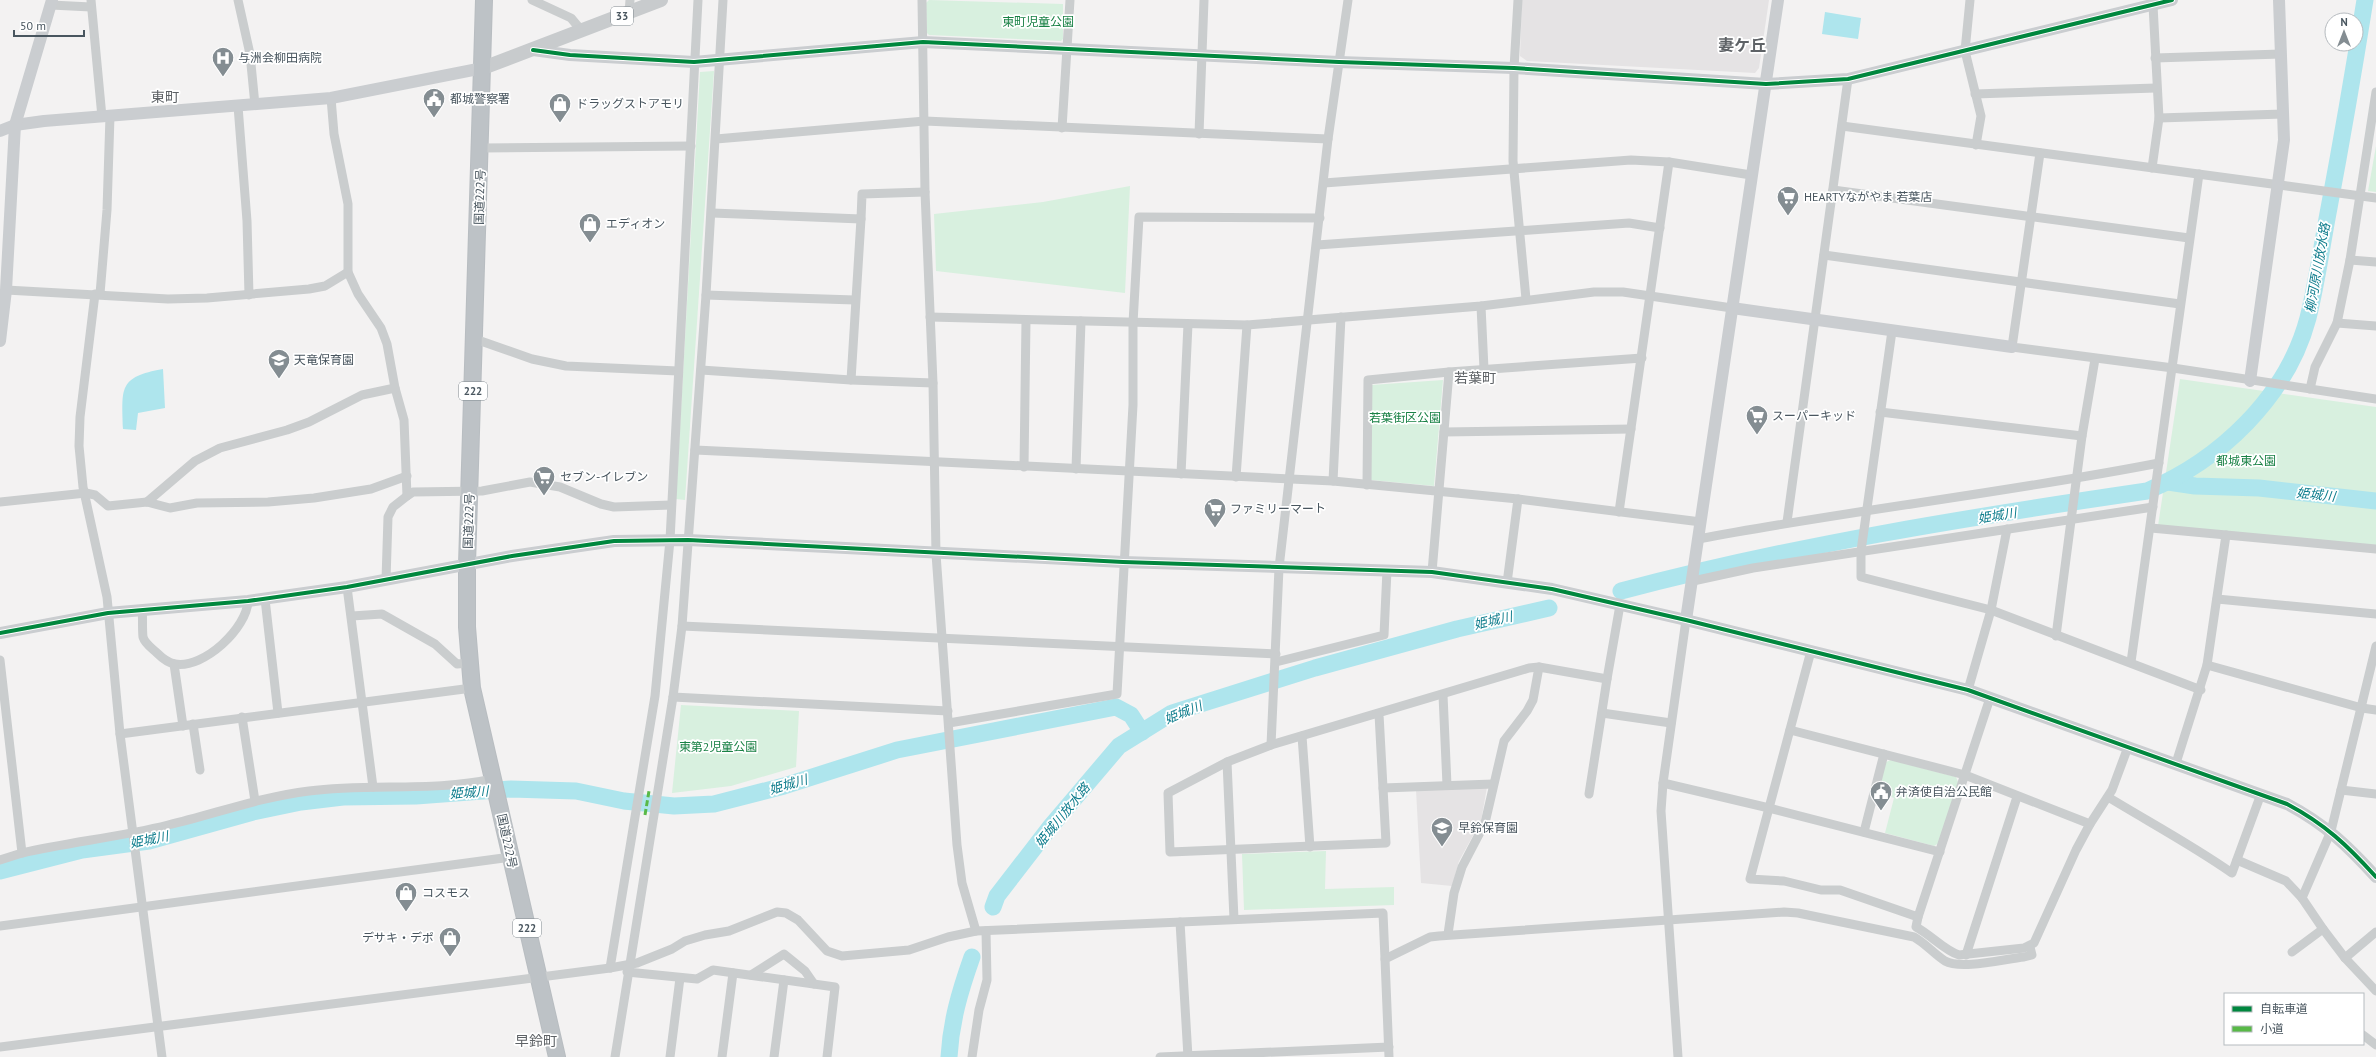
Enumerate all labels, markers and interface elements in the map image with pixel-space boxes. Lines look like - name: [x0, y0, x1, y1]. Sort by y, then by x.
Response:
- road number: 33: [611, 7, 633, 25]
- scale bar: [14, 12, 84, 38]
- north arrow: [2324, 12, 2364, 52]
- park label: 東町児童公園: [1002, 14, 1074, 29]
- text: N: [2340, 15, 2348, 29]
- text: 50 m: [20, 18, 46, 33]
- district label: 妻ケ丘: [1718, 35, 1766, 55]
- hospital icon: 与洲会柳田病院: [210, 45, 236, 78]
- place label: 与洲会柳田病院: [238, 50, 322, 65]
- public building icon: 都城警察署: [421, 86, 447, 119]
- district label: 東町: [151, 88, 179, 106]
- place label: 都城警察署: [450, 91, 510, 106]
- shop icon: ドラッグストアモリ: [547, 91, 573, 124]
- place label: ドラッグストアモリ: [576, 96, 684, 111]
- street label: 国道222号: [471, 169, 488, 225]
- supermarket icon: HEARTYながやま 若葉店: [1775, 184, 1801, 217]
- place label: HEARTYながやま 若葉店: [1804, 189, 1932, 204]
- shop icon: エディオン: [577, 211, 603, 244]
- place label: エディオン: [606, 216, 665, 231]
- water label: 柳河原川放水路: [2301, 221, 2334, 314]
- school or university icon: 天竜保育園: [266, 347, 292, 380]
- place label: 天竜保育園: [294, 352, 354, 367]
- district label: 若葉町: [1454, 369, 1496, 387]
- road number: 222: [459, 382, 487, 400]
- supermarket icon: スーパーキッド: [1744, 403, 1770, 436]
- place label: スーパーキッド: [1772, 408, 1856, 423]
- park label: 若葉街区公園: [1369, 410, 1441, 425]
- park label: 都城東公園: [2216, 453, 2276, 468]
- supermarket icon: セブン-イレブン: [531, 464, 557, 497]
- place label: セブン-イレブン: [560, 469, 648, 484]
- water label: 姫城川: [2296, 484, 2338, 505]
- street label: 国道222号: [460, 493, 477, 549]
- supermarket icon: ファミリーマート: [1202, 496, 1228, 529]
- place label: ファミリーマート: [1230, 501, 1326, 516]
- water label: 姫城川: [1976, 504, 2020, 527]
- water label: 姫城川: [1472, 607, 1516, 633]
- water label: 姫城川: [1162, 697, 1206, 728]
- park label: 東第2児童公園: [679, 739, 757, 754]
- water label: 姫城川: [767, 770, 811, 798]
- water label: 姫城川放水路: [1031, 779, 1094, 851]
- public building icon: 弁済使自治公民館: [1868, 779, 1894, 812]
- water label: 姫城川: [449, 783, 491, 802]
- place label: 弁済使自治公民館: [1896, 784, 1992, 799]
- street label: 国道222号: [494, 812, 521, 870]
- school or university icon: 早鈴保育園: [1429, 815, 1455, 848]
- place label: 早鈴保育園: [1458, 820, 1518, 835]
- water label: 姫城川: [128, 827, 172, 852]
- shop icon: コスモス: [393, 880, 419, 913]
- place label: コスモス: [422, 885, 470, 900]
- road number: 222: [513, 919, 541, 937]
- shop icon: デサキ・デポ: [437, 925, 463, 958]
- place label: デサキ・デポ: [362, 930, 434, 945]
- legend: [2224, 993, 2364, 1045]
- text: 自転車道: [2260, 1001, 2308, 1016]
- text: 小道: [2260, 1021, 2284, 1036]
- district label: 早鈴町: [515, 1032, 557, 1050]

